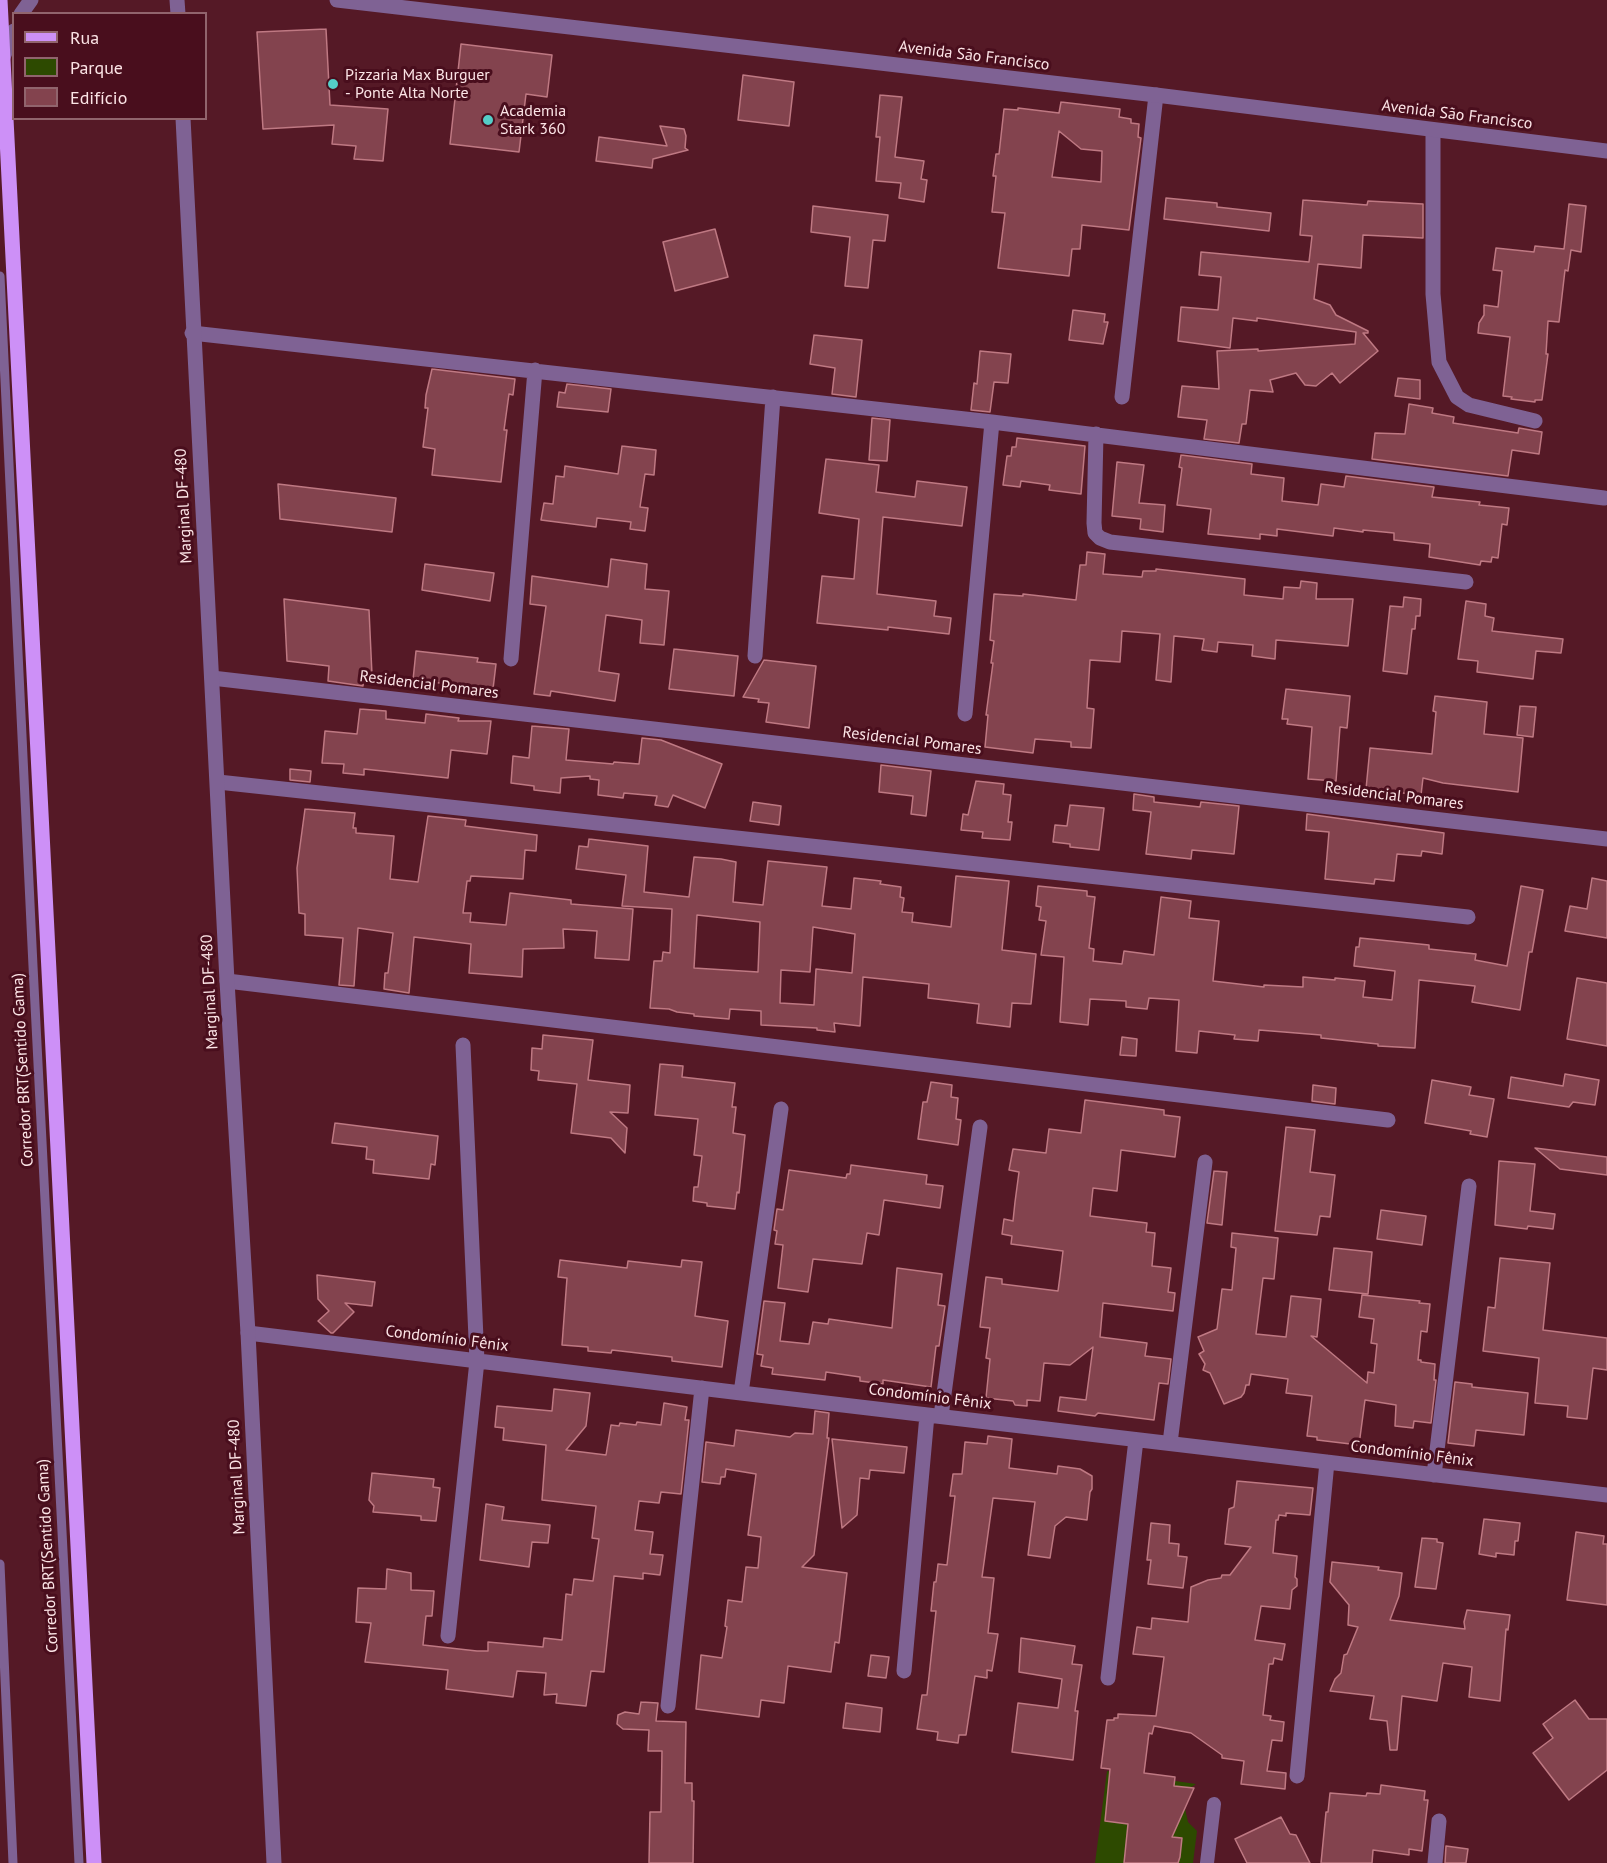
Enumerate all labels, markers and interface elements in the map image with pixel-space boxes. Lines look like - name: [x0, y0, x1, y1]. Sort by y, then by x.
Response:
- legend: [12, 12, 207, 120]
- text: Rua: [70, 26, 99, 49]
- street label: Avenida São Francisco: [898, 37, 1050, 75]
- text: Parque: [70, 56, 123, 79]
- place label: Pizzaria Max Burguer - Ponte Alta Norte: [345, 65, 490, 103]
- marker: Pizzaria Max Burguer - Ponte Alta Norte: [326, 77, 340, 91]
- text: Edifício: [70, 86, 127, 109]
- street label: Avenida São Francisco: [1381, 96, 1533, 134]
- place label: Academia Stark 360: [500, 101, 566, 139]
- marker: Academia Stark 360: [481, 113, 495, 127]
- street label: Marginal DF-480: [171, 448, 197, 564]
- street label: Residencial Pomares: [358, 667, 500, 703]
- street label: Residencial Pomares: [841, 723, 983, 759]
- street label: Residencial Pomares: [1323, 778, 1465, 814]
- street label: Marginal DF-480: [197, 934, 223, 1050]
- street label: Corredor BRT(Sentido Gama): [8, 973, 38, 1167]
- street label: Condomínio Fênix: [384, 1322, 510, 1356]
- street label: Condomínio Fênix: [867, 1380, 993, 1414]
- street label: Marginal DF-480: [224, 1419, 250, 1535]
- street label: Condomínio Fênix: [1349, 1437, 1475, 1471]
- street label: Corredor BRT(Sentido Gama): [33, 1459, 63, 1653]

